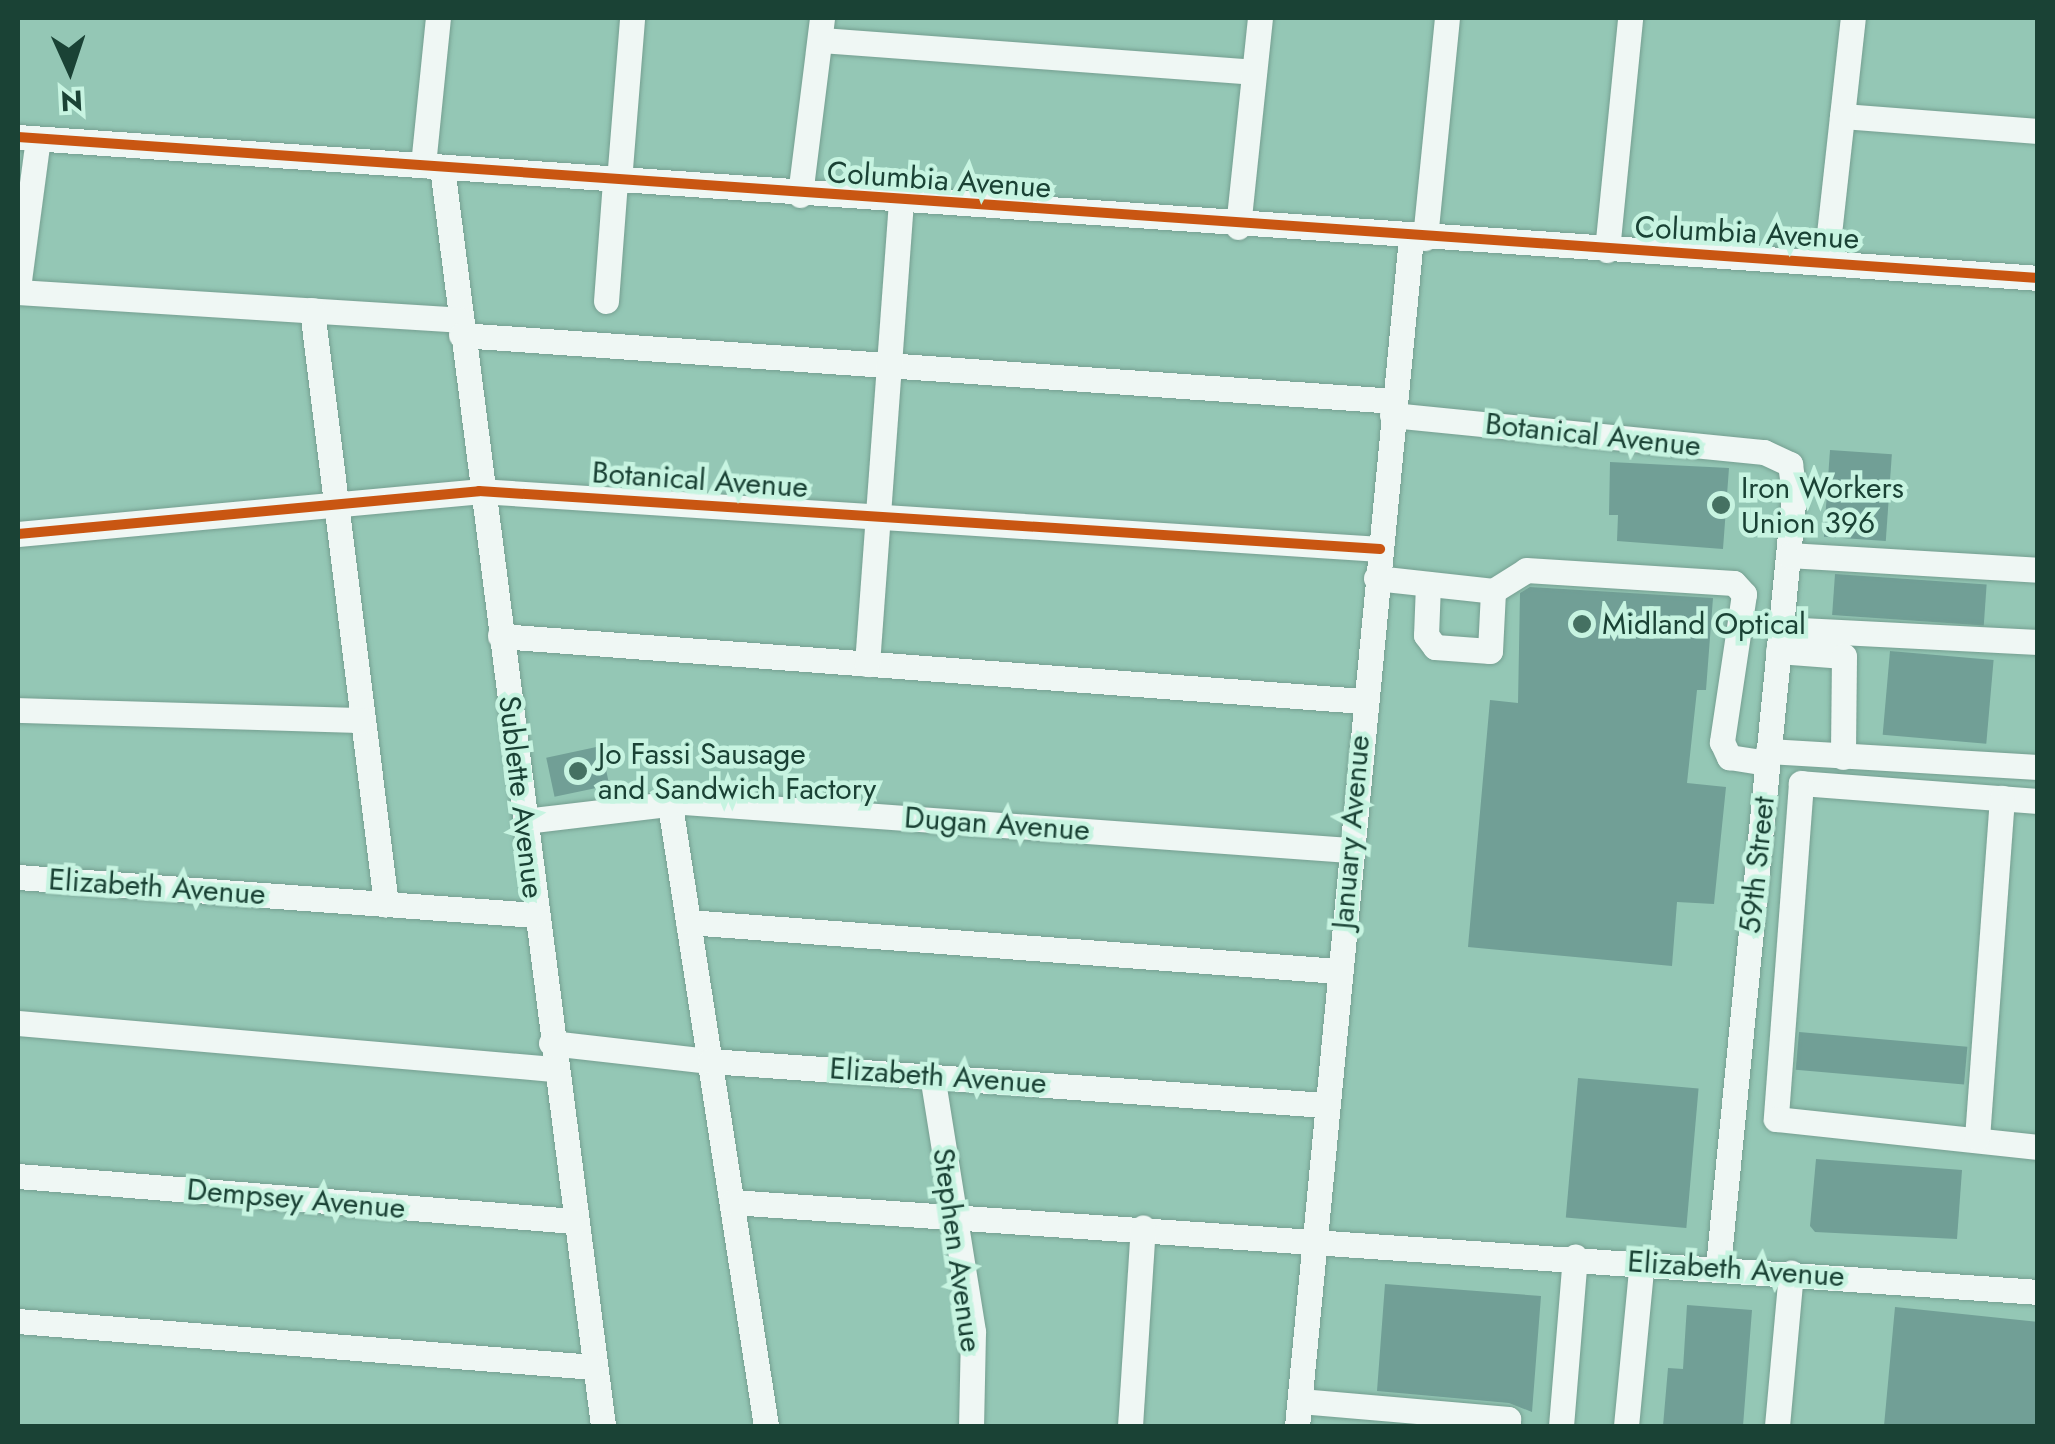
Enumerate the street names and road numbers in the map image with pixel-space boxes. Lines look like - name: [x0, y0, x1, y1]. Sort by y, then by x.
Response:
- street label: Columbia Avenue: [826, 154, 1052, 206]
- street label: Columbia Avenue: [1634, 209, 1860, 257]
- street label: Botanical Avenue: [1484, 406, 1702, 464]
- street label: Botanical Avenue: [591, 454, 809, 506]
- street label: Sublette Avenue: [491, 694, 551, 900]
- street label: January Avenue: [1325, 734, 1377, 930]
- street label: 59th Street: [1732, 795, 1782, 935]
- street label: Dugan Avenue: [903, 800, 1091, 848]
- street label: Elizabeth Avenue: [47, 861, 267, 913]
- street label: Elizabeth Avenue: [828, 1050, 1048, 1102]
- street label: Stephen Avenue: [925, 1146, 989, 1354]
- street label: Dempsey Avenue: [185, 1172, 407, 1226]
- street label: Elizabeth Avenue: [1626, 1243, 1846, 1295]

